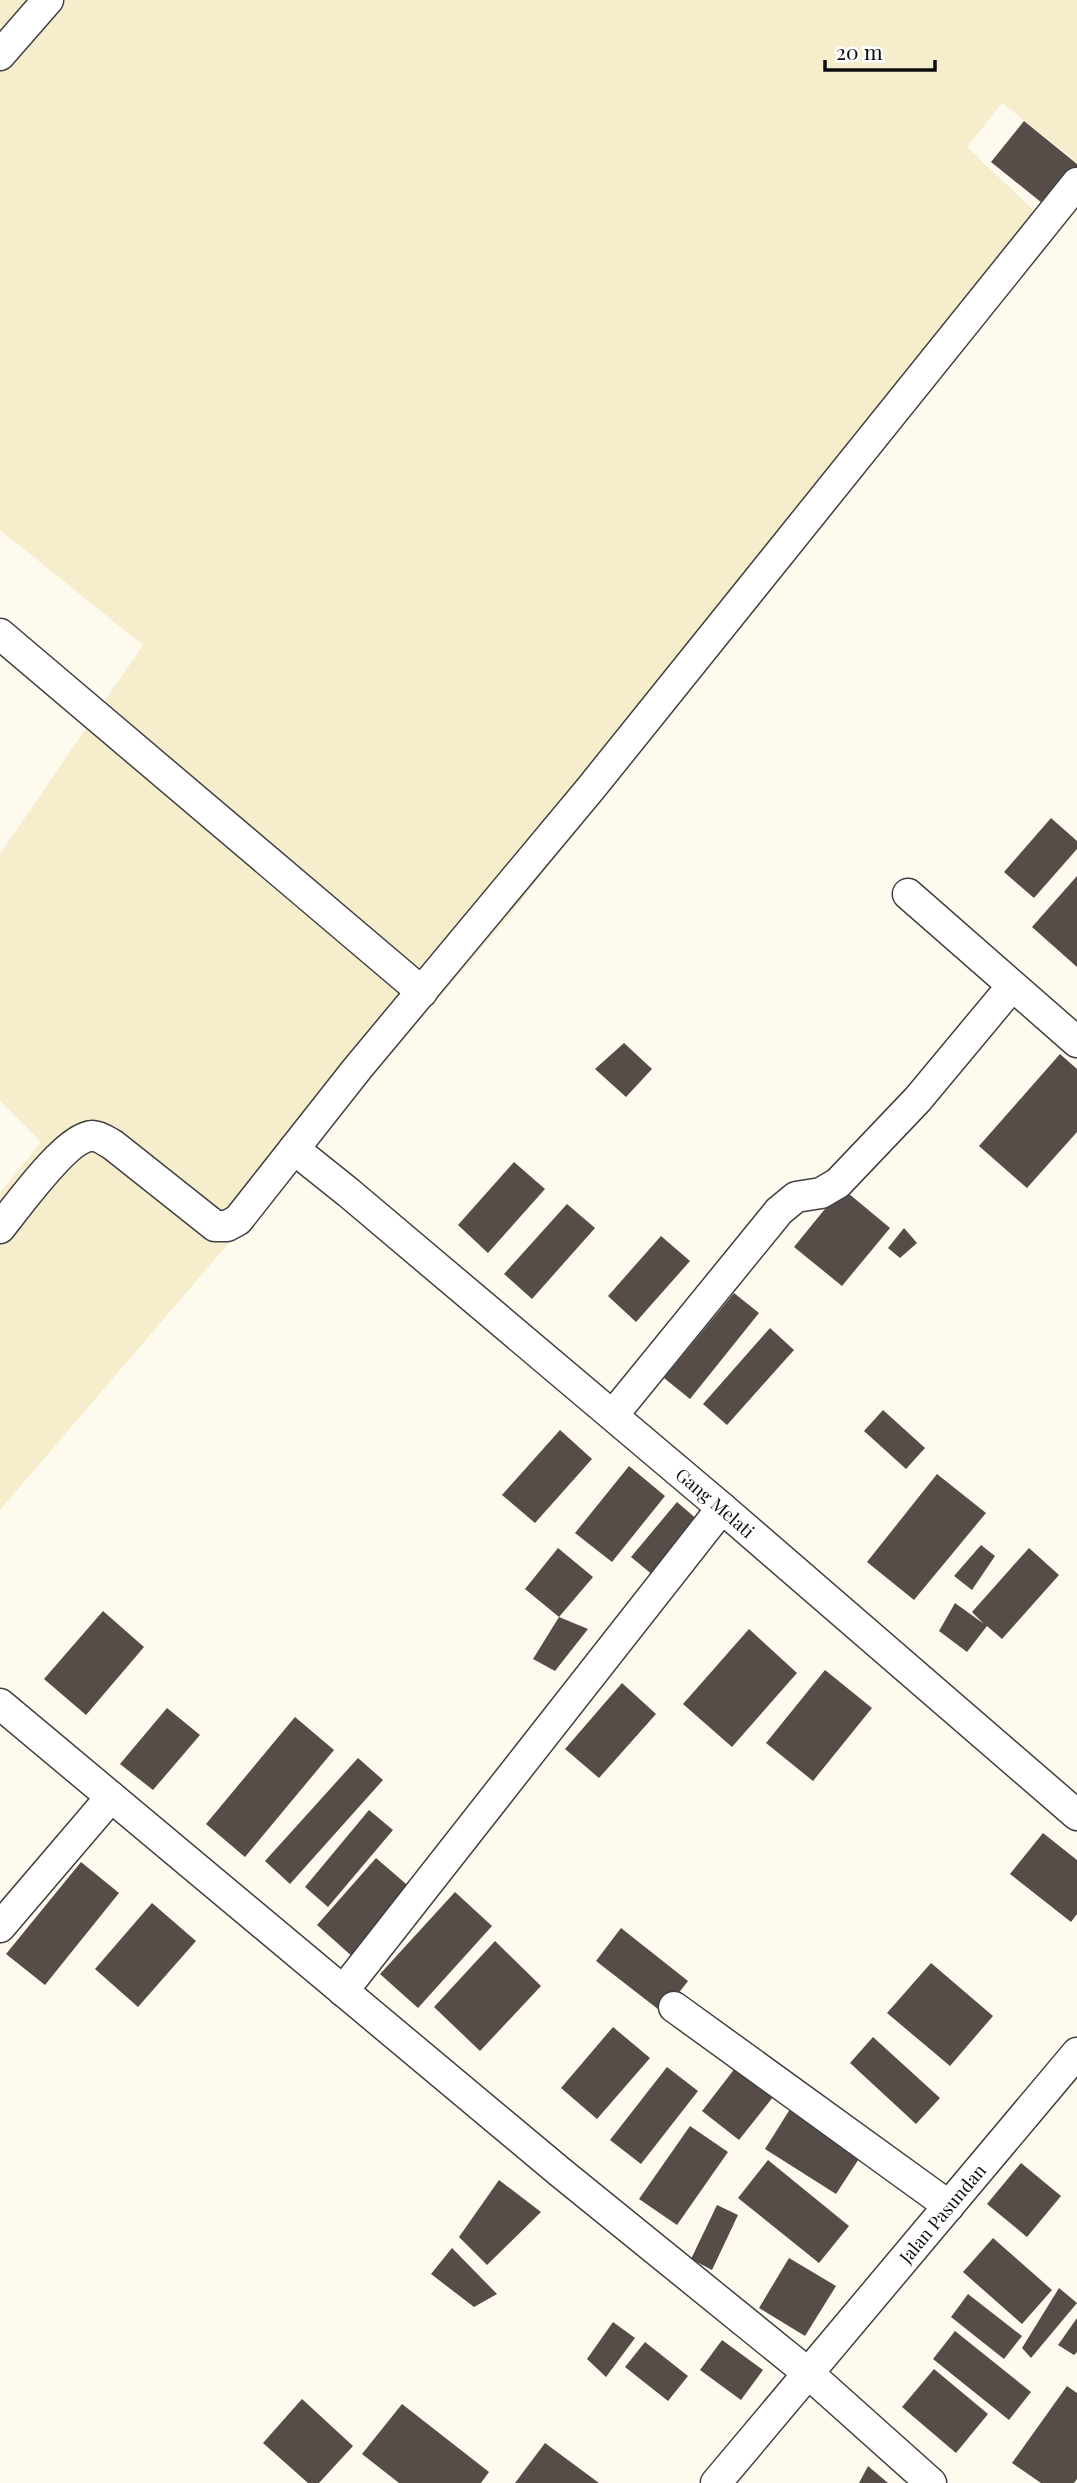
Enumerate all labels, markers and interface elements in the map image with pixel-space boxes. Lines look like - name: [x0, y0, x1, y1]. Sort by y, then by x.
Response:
- scale bar: [825, 28, 935, 72]
- text: 20 m: [836, 37, 883, 65]
- street label: Gang Melati: [671, 1462, 760, 1543]
- street label: Jalan Pasundan: [893, 2159, 991, 2269]

